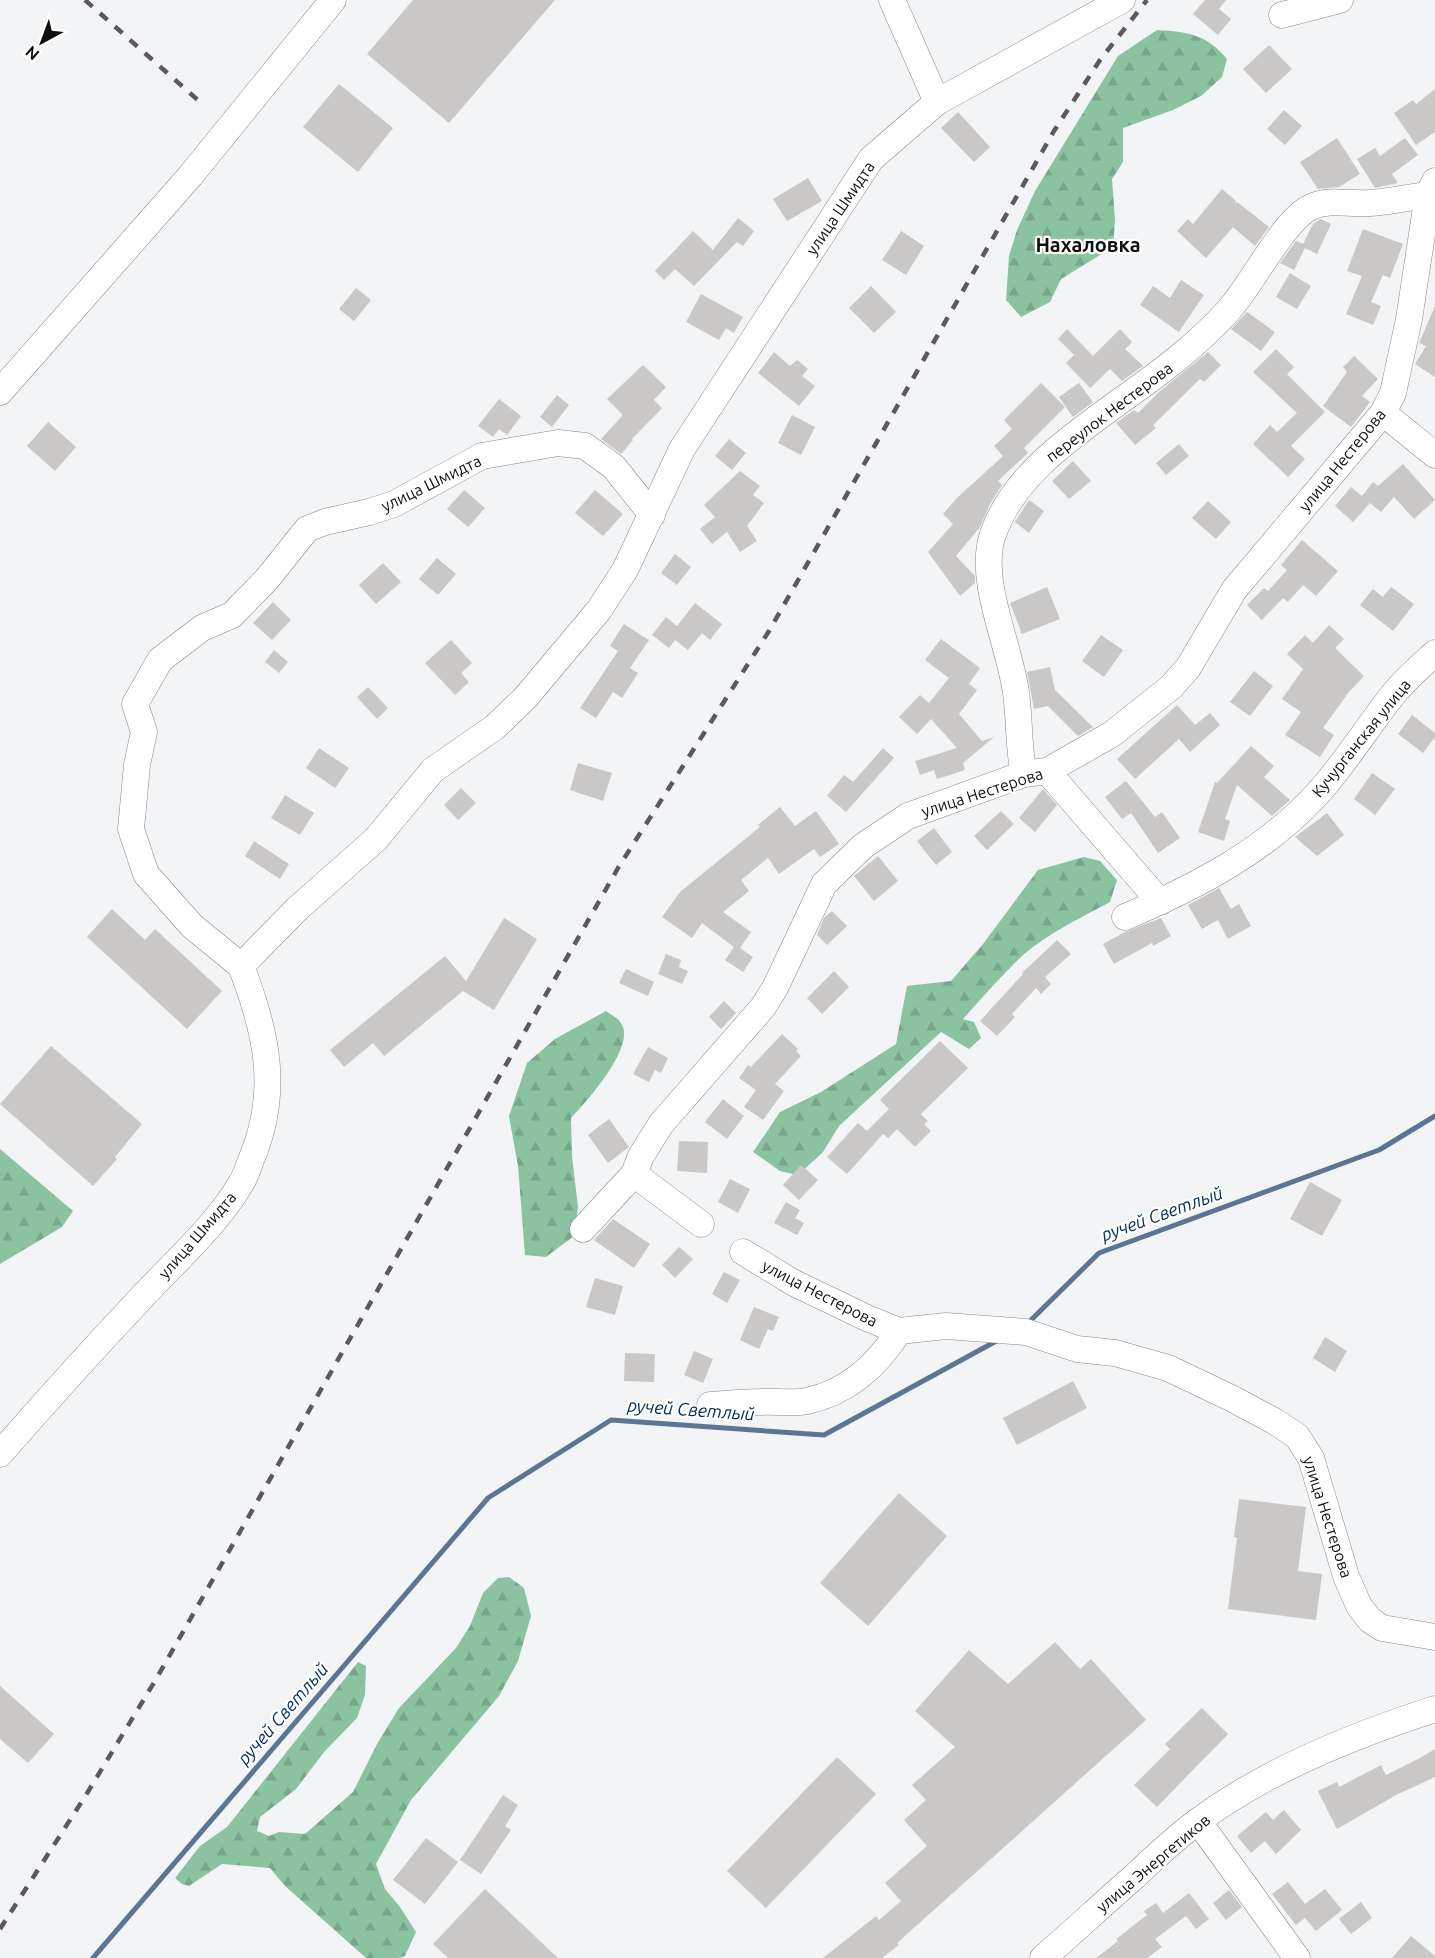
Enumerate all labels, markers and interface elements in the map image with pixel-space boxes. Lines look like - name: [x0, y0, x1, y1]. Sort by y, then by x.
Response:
- north arrow: [12, 12, 72, 72]
- text: N: [22, 43, 43, 64]
- street label: улица Шмидта: [802, 158, 878, 258]
- district label: Нахаловка: [1035, 233, 1141, 256]
- street label: переулок Нестерова: [1042, 359, 1176, 465]
- street label: улица Нестерова: [1295, 405, 1389, 515]
- street label: улица Шмидта: [378, 451, 484, 515]
- street label: Кучурганская улица: [1308, 675, 1414, 801]
- street label: улица Нестерова: [919, 764, 1045, 820]
- water label: ручей Светлый: [1097, 1182, 1225, 1245]
- street label: улица Шмидта: [155, 1188, 239, 1282]
- street label: улица Нестерова: [759, 1256, 881, 1330]
- water label: ручей Светлый: [626, 1395, 756, 1423]
- street label: улица Нестерова: [1300, 1454, 1356, 1580]
- water label: ручей Светлый: [232, 1658, 332, 1769]
- street label: улица Энергетиков: [1093, 1810, 1213, 1916]

